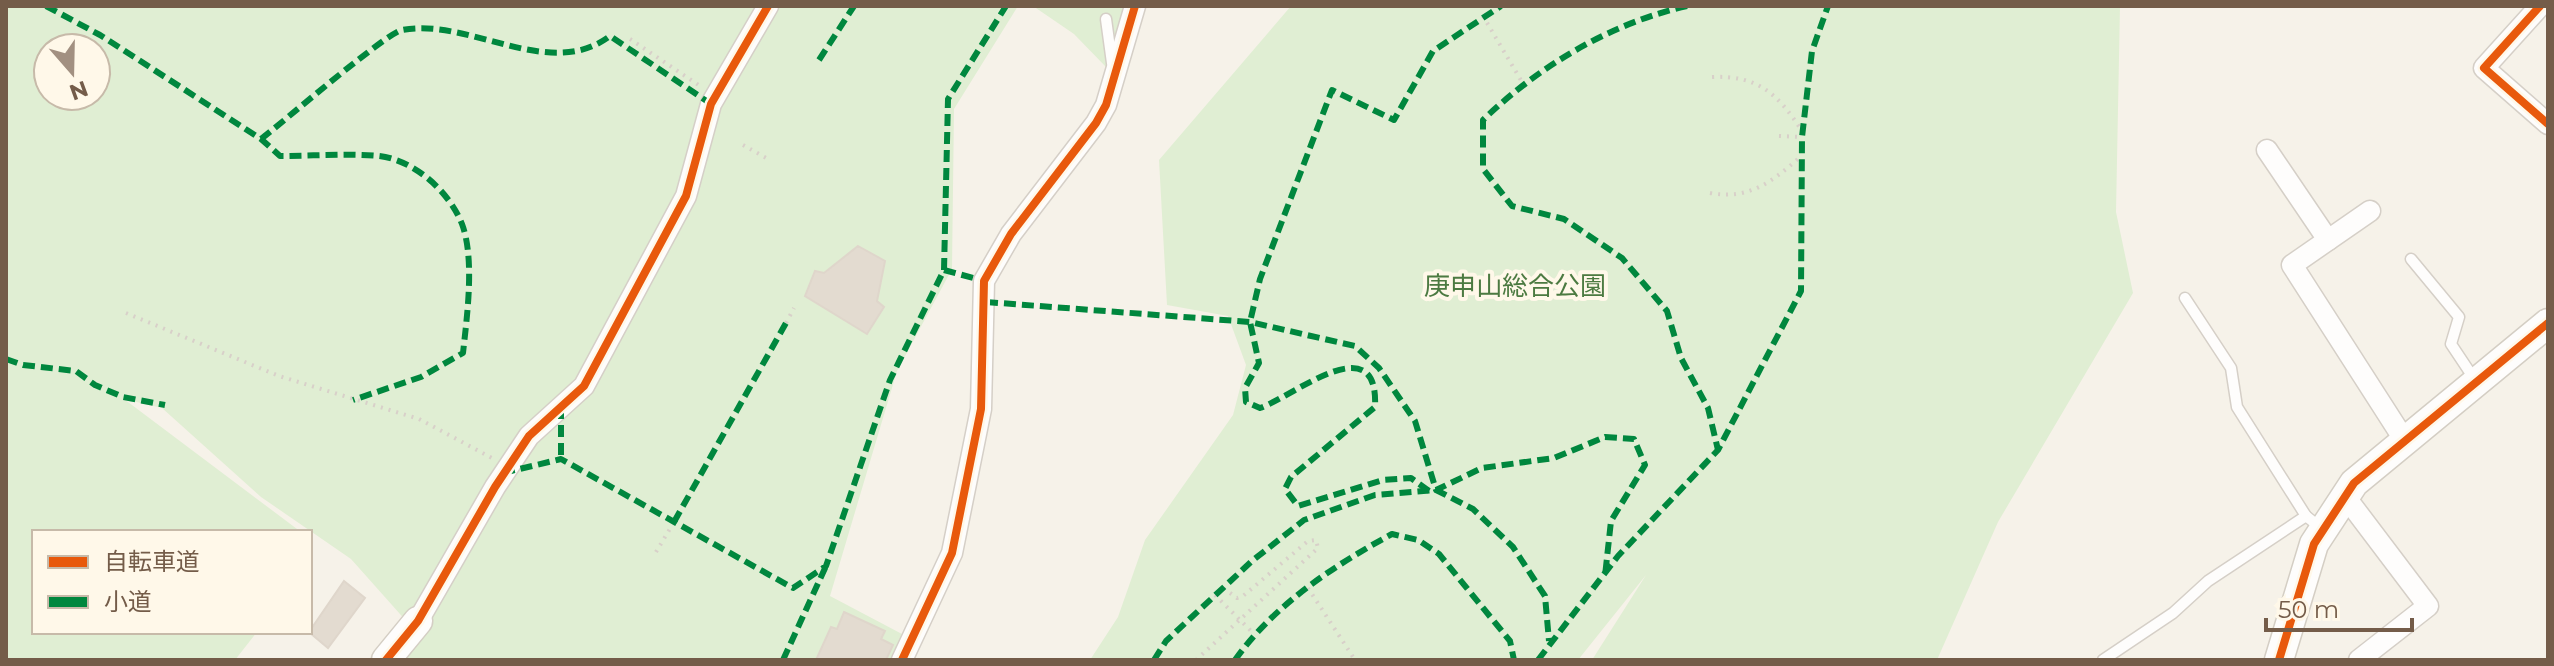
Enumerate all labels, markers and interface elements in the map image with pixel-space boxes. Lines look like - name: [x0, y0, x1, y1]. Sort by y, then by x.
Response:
- north arrow: [32, 32, 112, 112]
- text: N: [66, 75, 92, 106]
- park label: 庚申山総合公園: [1424, 270, 1606, 302]
- legend: [32, 530, 312, 634]
- text: 自転車道: [104, 547, 200, 576]
- scale bar: [2266, 582, 2412, 632]
- text: 小道: [104, 587, 152, 616]
- text: 50 m: [2278, 595, 2339, 624]

